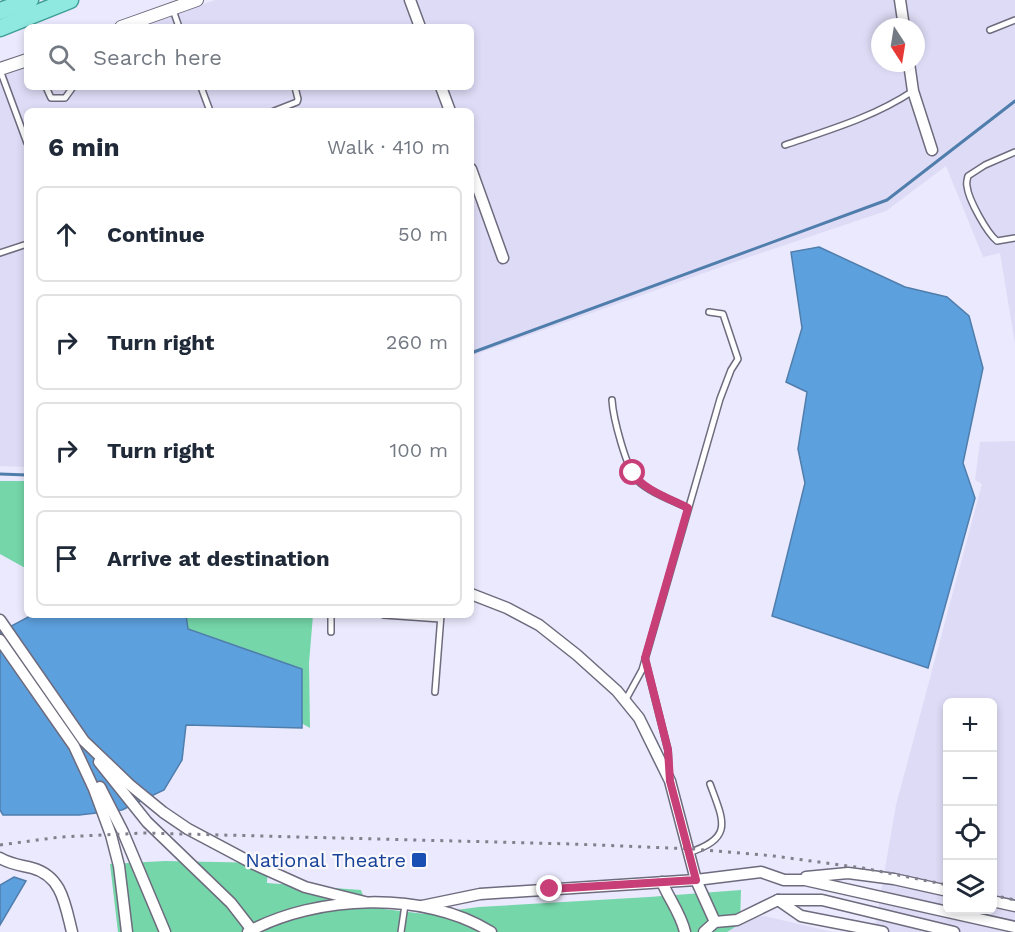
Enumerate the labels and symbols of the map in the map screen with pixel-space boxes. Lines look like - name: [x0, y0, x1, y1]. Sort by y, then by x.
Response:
- north arrow: [871, 18, 925, 72]
- route start: [619, 459, 645, 485]
- place label: National Theatre: [245, 848, 406, 872]
- marker: National Theatre: [410, 851, 428, 869]
- route end: [536, 875, 562, 901]

